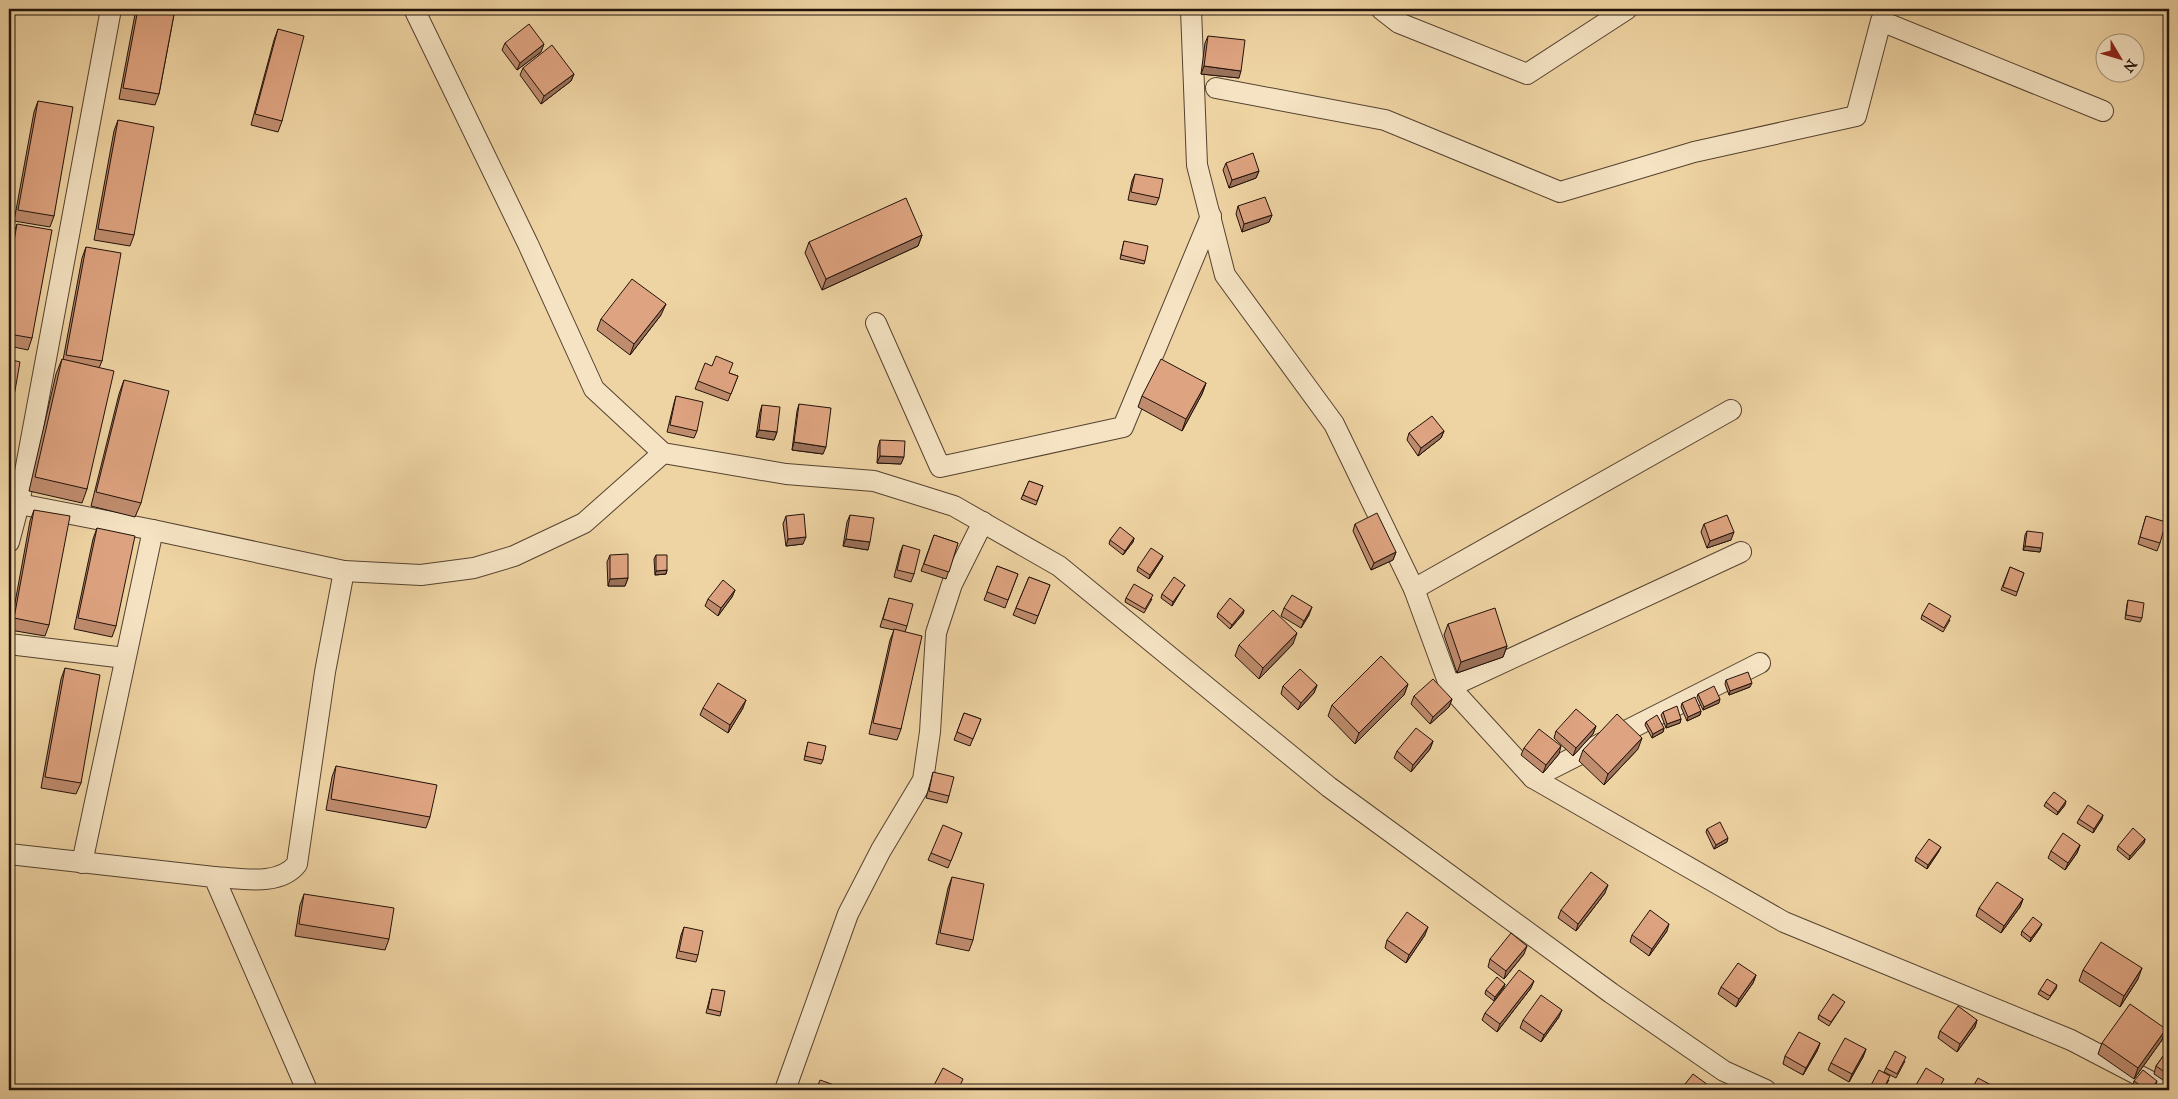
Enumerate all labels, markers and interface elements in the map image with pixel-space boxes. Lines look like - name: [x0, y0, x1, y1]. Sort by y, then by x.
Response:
- north arrow: [2096, 32, 2146, 82]
- text: N: [2119, 56, 2140, 76]

